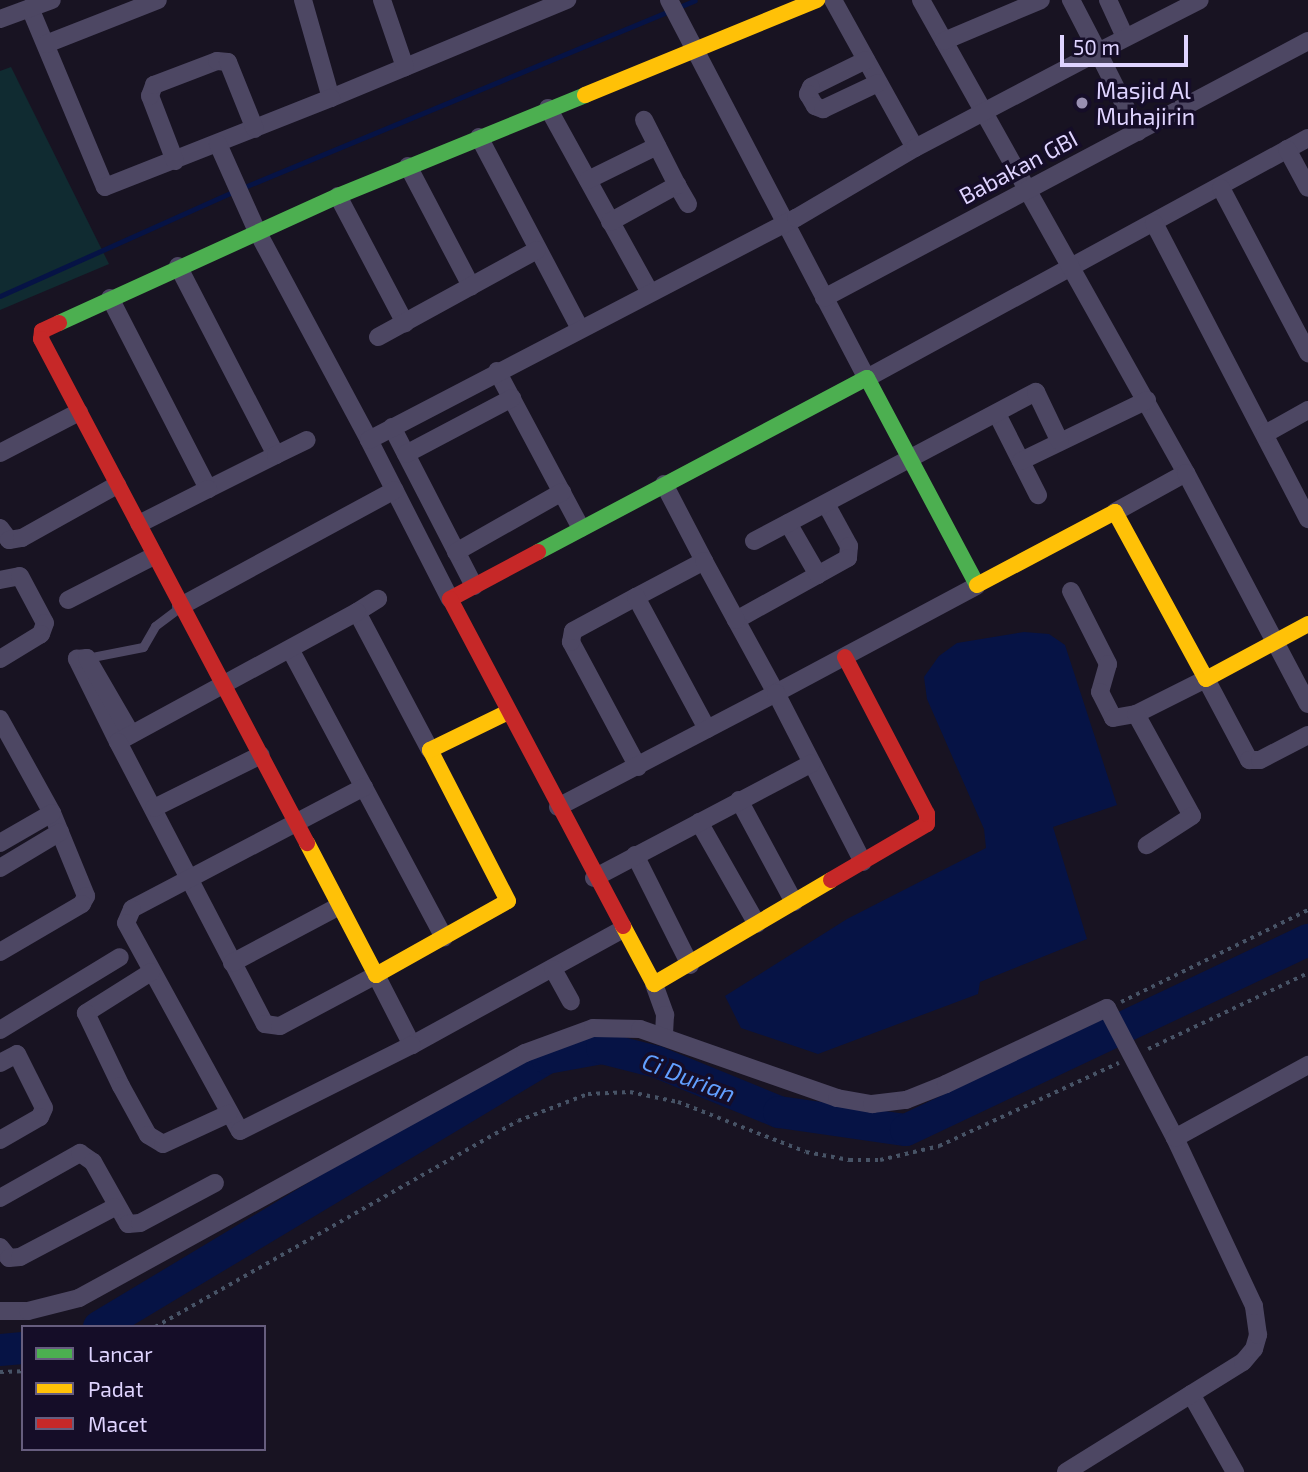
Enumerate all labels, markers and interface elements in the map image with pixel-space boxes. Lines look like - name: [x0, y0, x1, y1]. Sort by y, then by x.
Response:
- scale bar: [1063, 21, 1191, 65]
- text: 50 m: [1073, 34, 1120, 59]
- place label: Masjid Al Muhajirin: [1096, 76, 1195, 130]
- marker: Masjid Al Muhajirin: [1074, 95, 1090, 111]
- street label: Babakan GBI: [954, 124, 1082, 210]
- water label: Ci Durian: [638, 1046, 740, 1108]
- legend: [21, 1325, 266, 1451]
- text: Lancar: [88, 1341, 153, 1366]
- text: Padat: [88, 1376, 143, 1401]
- text: Macet: [88, 1411, 147, 1436]

